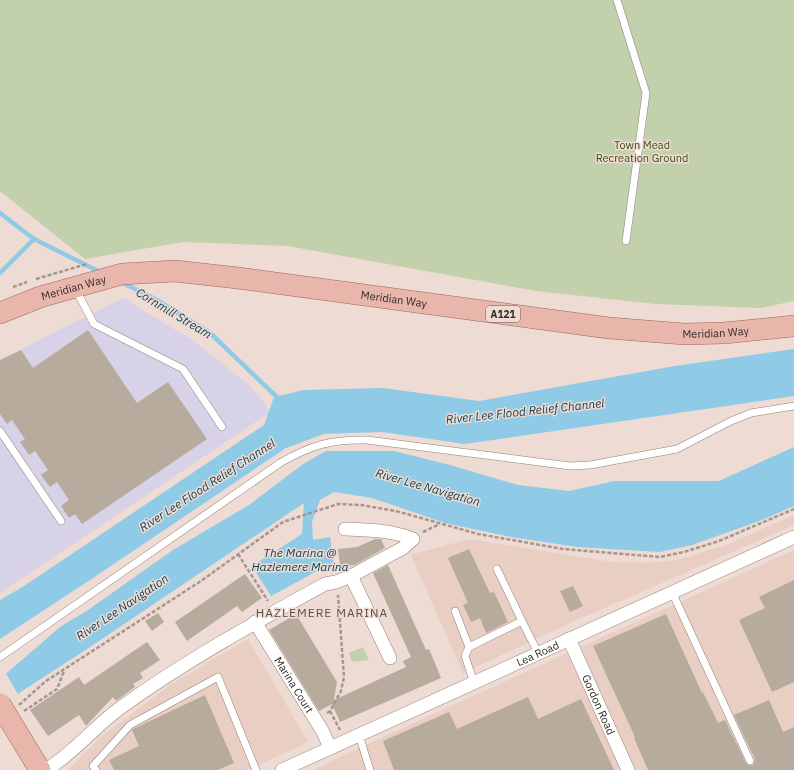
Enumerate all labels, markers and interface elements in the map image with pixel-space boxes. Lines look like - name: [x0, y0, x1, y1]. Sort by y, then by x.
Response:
- park label: Town Mead Recreation Ground: [596, 138, 688, 165]
- street label: Meridian Way: [40, 272, 108, 303]
- water label: Cornmill Stream: [133, 284, 215, 342]
- street label: Meridian Way: [360, 288, 428, 310]
- road number: A121: [486, 306, 520, 322]
- street label: Meridian Way: [682, 323, 750, 341]
- water label: River Lee Flood Relief Channel: [445, 395, 606, 427]
- water label: River Lee Flood Relief Channel: [136, 435, 279, 535]
- water label: River Lee Navigation: [374, 465, 482, 509]
- water label: The Marina @ Hazlemere Marina: [251, 545, 349, 574]
- water label: River Lee Navigation: [73, 570, 171, 643]
- district label: HAZLEMERE MARINA: [256, 605, 388, 620]
- street label: Lea Road: [514, 638, 561, 669]
- street label: Marina Court: [271, 654, 317, 716]
- street label: Gordon Road: [579, 672, 618, 737]

